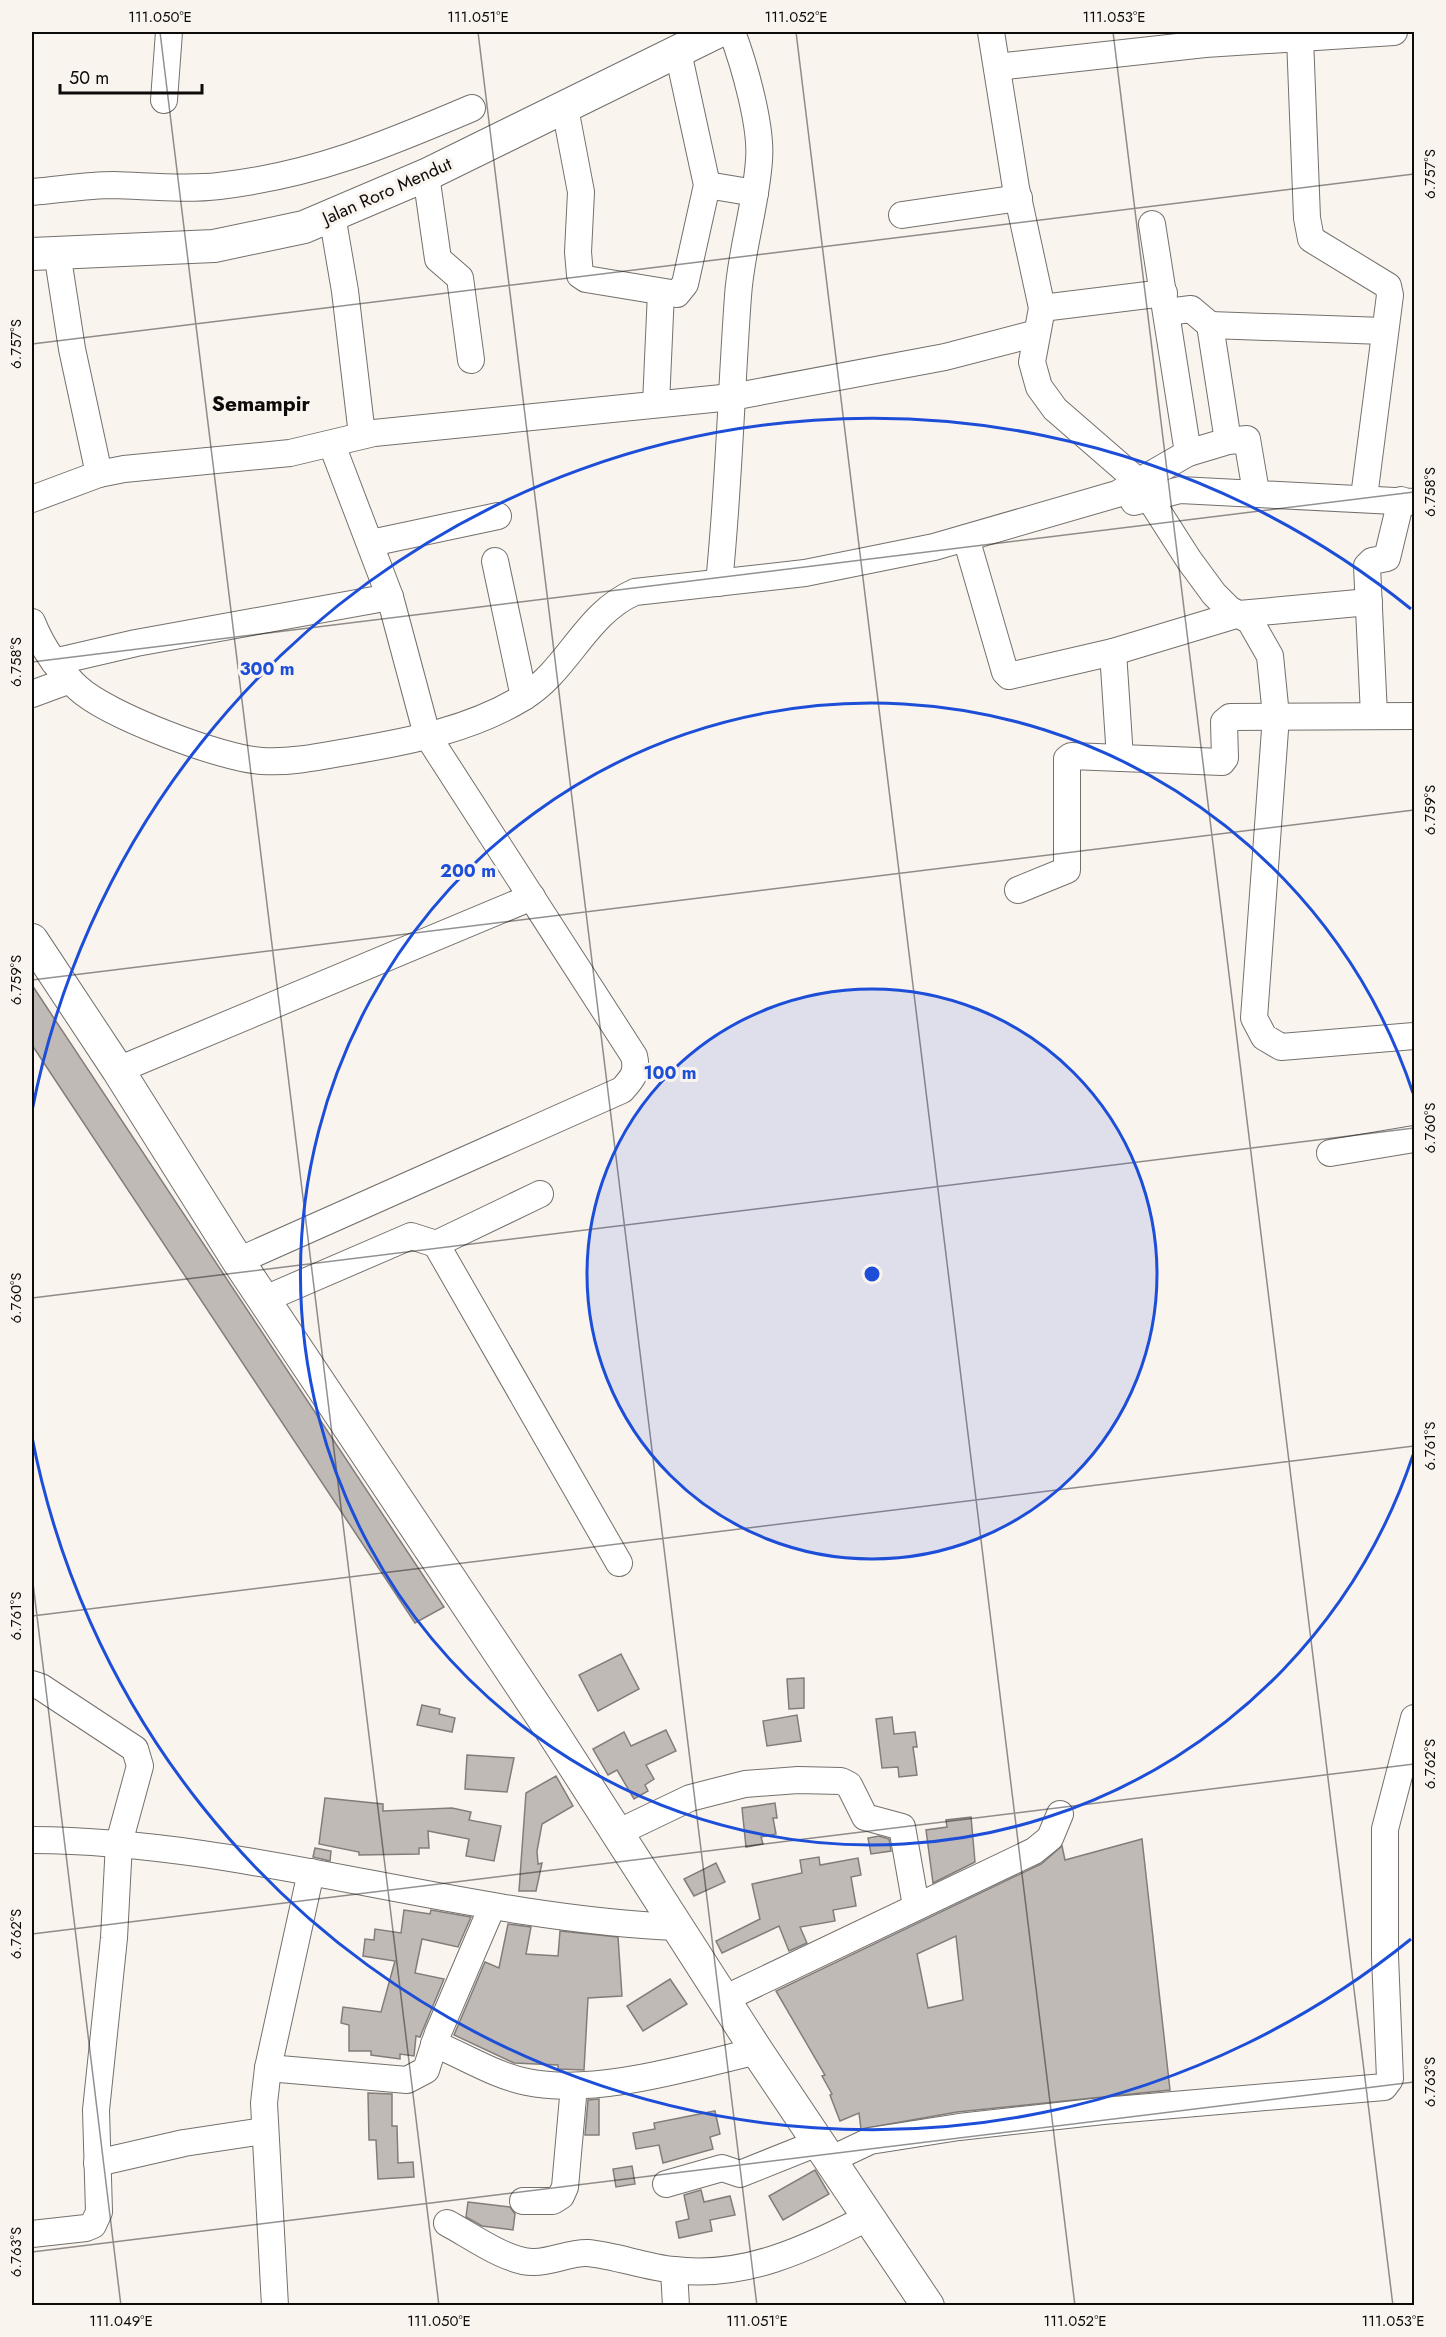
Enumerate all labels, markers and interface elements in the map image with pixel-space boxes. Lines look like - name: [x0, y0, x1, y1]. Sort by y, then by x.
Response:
- text: 111.050°E: [128, 6, 192, 28]
- text: 111.051°E: [447, 6, 509, 28]
- text: 111.052°E: [764, 6, 828, 28]
- text: 111.053°E: [1083, 6, 1145, 28]
- scale bar: [60, 57, 202, 95]
- text: 50 m: [69, 65, 109, 91]
- text: 6.757°S: [1419, 149, 1441, 199]
- street label: Jalan Roro Mendut: [316, 151, 456, 232]
- text: 6.757°S: [5, 319, 27, 369]
- district label: Semampir: [212, 389, 311, 419]
- text: 6.758°S: [1419, 467, 1441, 517]
- text: 6.758°S: [5, 637, 27, 687]
- text: 300 m: [239, 656, 295, 682]
- text: 6.759°S: [1419, 785, 1441, 835]
- text: 200 m: [440, 858, 496, 884]
- text: 6.759°S: [5, 955, 27, 1005]
- text: 100 m: [643, 1060, 697, 1086]
- text: 6.760°S: [1419, 1102, 1441, 1154]
- centre of rings: [862, 1264, 882, 1284]
- text: 6.760°S: [5, 1272, 27, 1324]
- text: 6.761°S: [1419, 1422, 1441, 1470]
- text: 6.761°S: [5, 1592, 27, 1640]
- text: 6.762°S: [1419, 1739, 1441, 1789]
- text: 6.762°S: [5, 1909, 27, 1959]
- text: 6.763°S: [1419, 2057, 1441, 2107]
- text: 6.763°S: [5, 2227, 27, 2277]
- text: 111.049°E: [89, 2310, 153, 2332]
- text: 111.050°E: [407, 2310, 471, 2332]
- text: 111.051°E: [726, 2310, 788, 2332]
- text: 111.052°E: [1043, 2310, 1107, 2332]
- text: 111.053°E: [1362, 2310, 1424, 2332]

